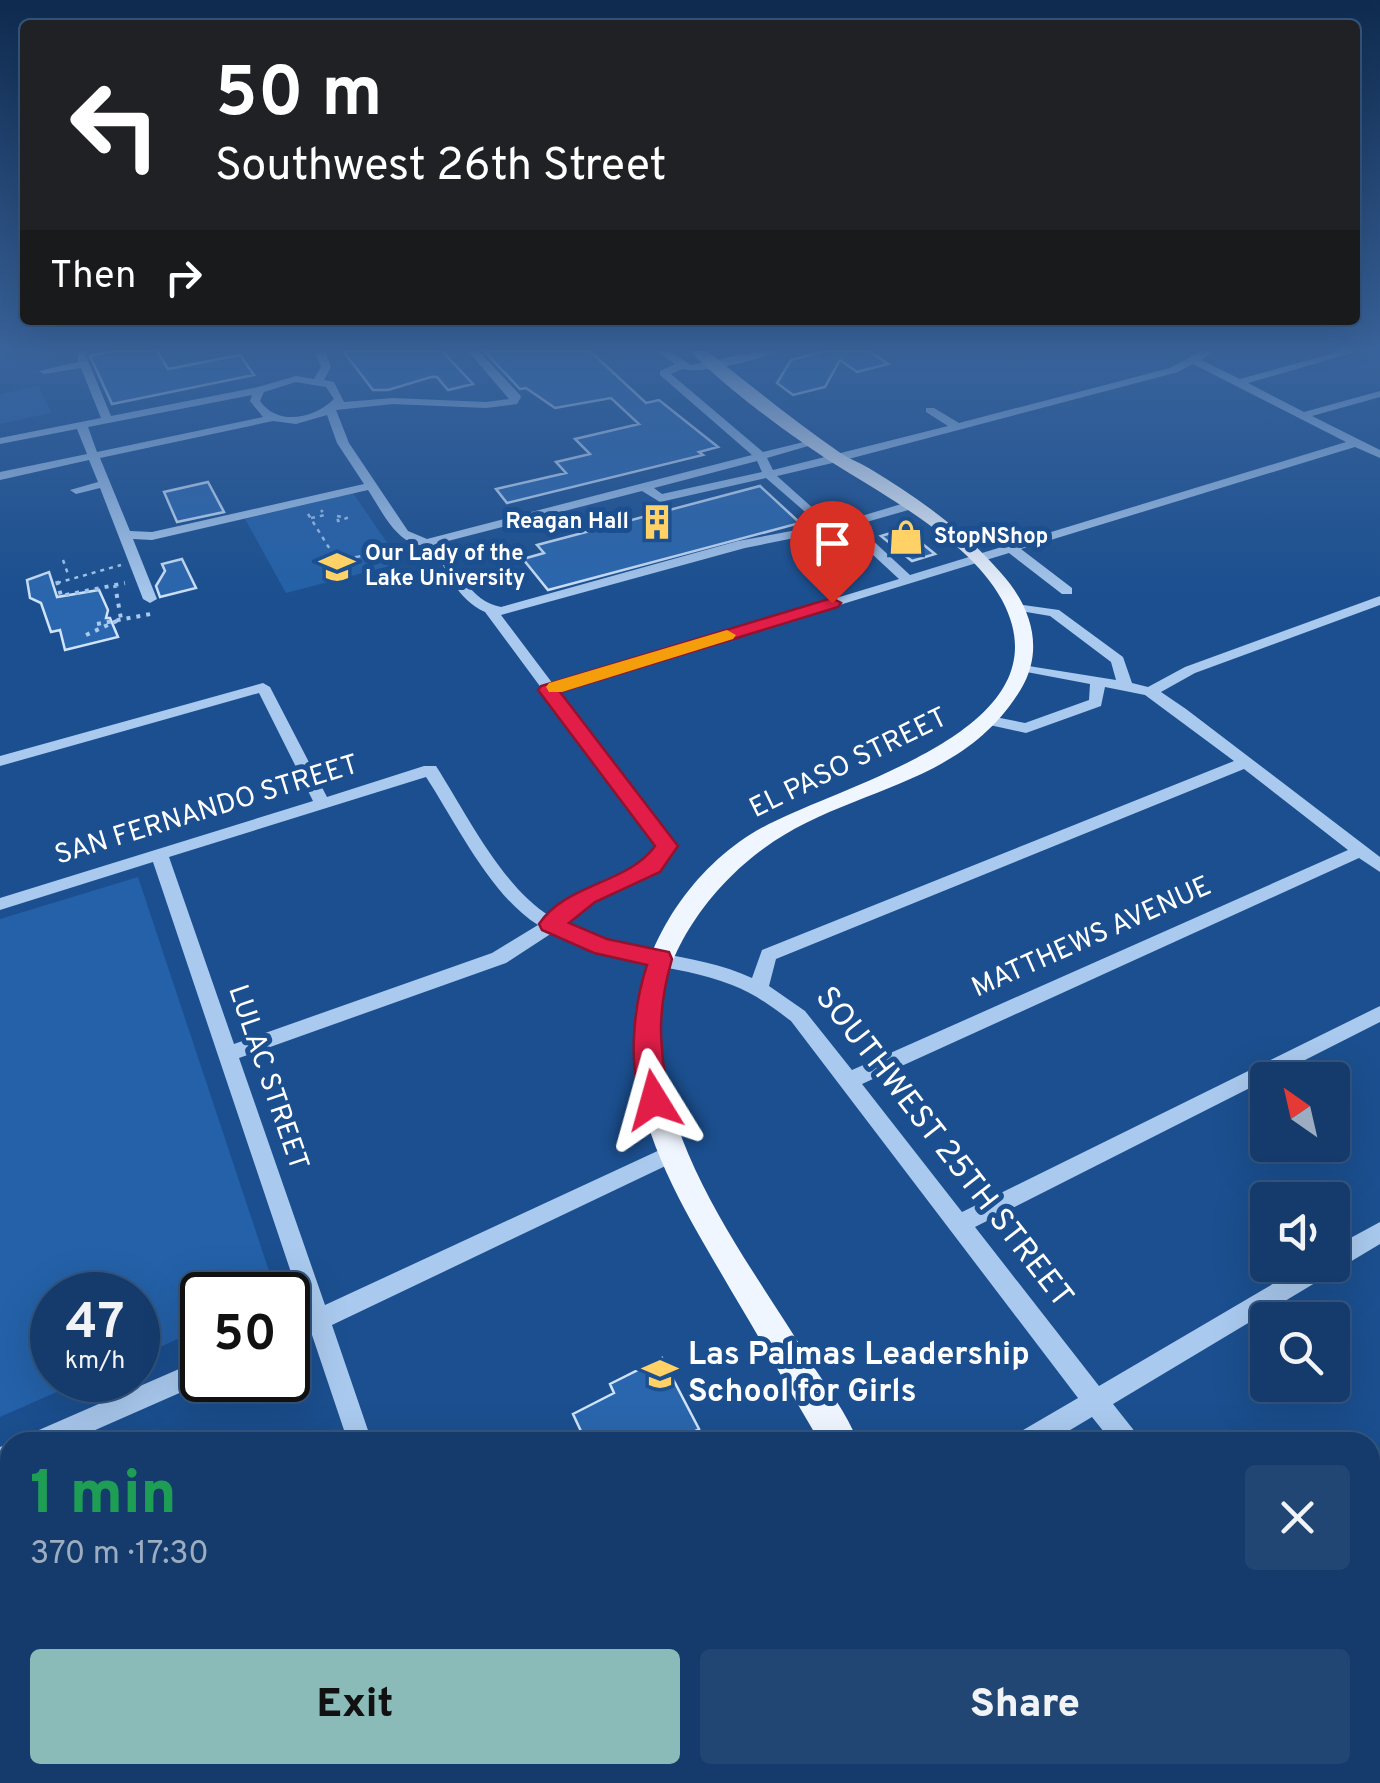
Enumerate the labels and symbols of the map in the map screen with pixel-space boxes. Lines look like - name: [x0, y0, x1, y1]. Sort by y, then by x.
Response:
- pin: [790, 501, 875, 604]
- building icon: Reagan Hall: [638, 503, 676, 541]
- place label: Reagan Hall: [505, 509, 629, 536]
- shop icon: StopNShop: [887, 518, 925, 556]
- place label: StopNShop: [934, 524, 1048, 551]
- place label: Our Lady of the Lake University: [365, 541, 525, 593]
- school or university icon: Our Lady of the Lake University: [318, 548, 356, 586]
- street label: EL PASO STREET: [744, 700, 954, 828]
- street label: SAN FERNANDO STREET: [51, 748, 363, 874]
- street label: MATTHEWS AVENUE: [967, 869, 1217, 1007]
- street label: SOUTHWEST 25TH STREET: [805, 979, 1081, 1317]
- street label: LULAC STREET: [218, 980, 316, 1176]
- position arrow: [602, 1048, 706, 1152]
- north arrow: [1250, 1062, 1350, 1162]
- speed limit sign: 50: [180, 1272, 310, 1402]
- place label: Las Palmas Leadership School for Girls: [688, 1336, 1030, 1413]
- school or university icon: Las Palmas Leadership School for Girls: [641, 1355, 679, 1393]

